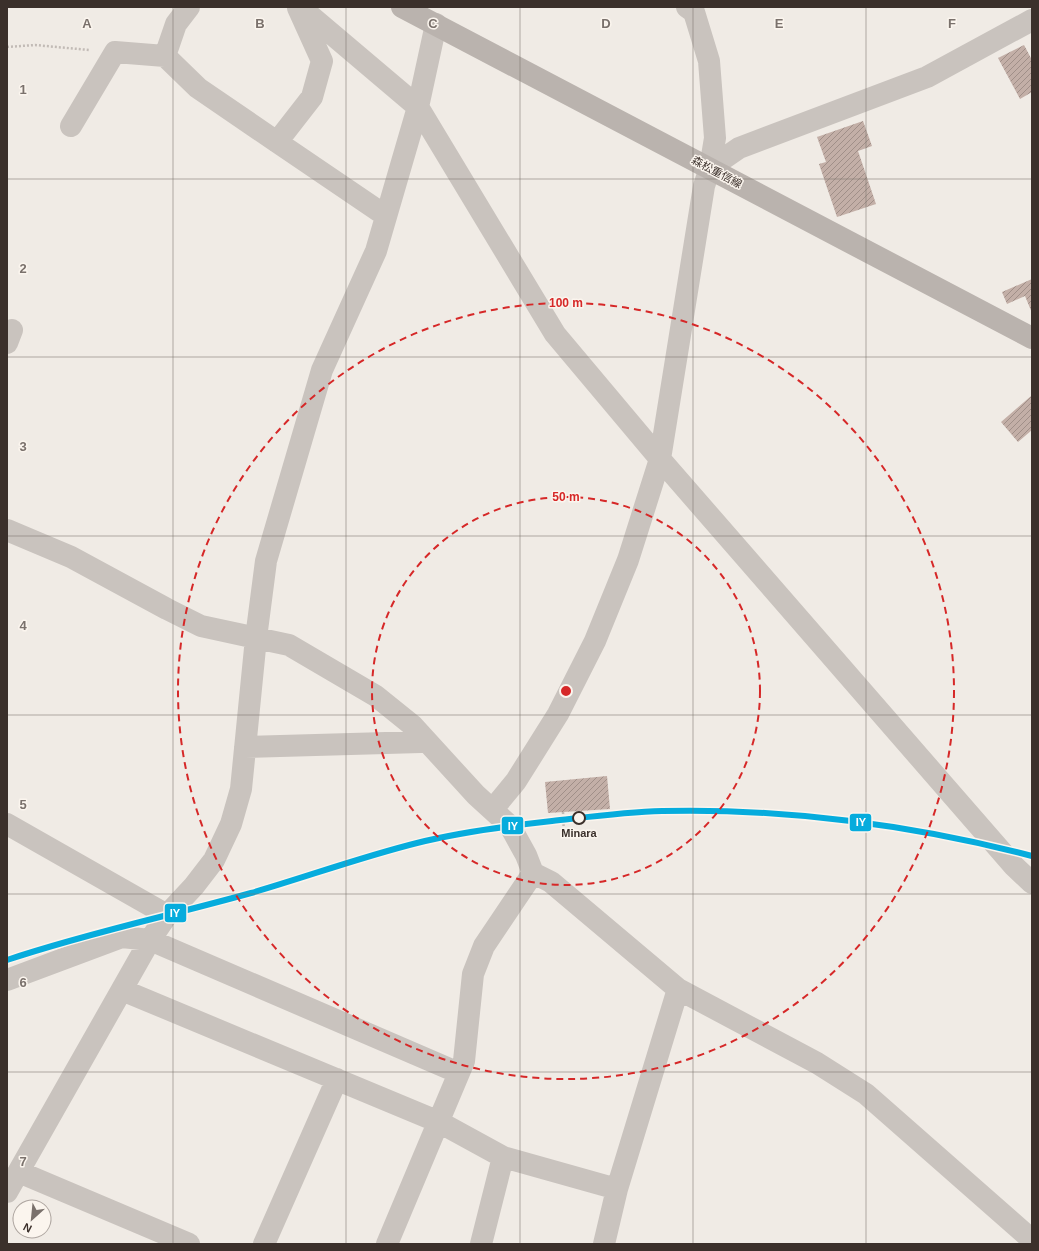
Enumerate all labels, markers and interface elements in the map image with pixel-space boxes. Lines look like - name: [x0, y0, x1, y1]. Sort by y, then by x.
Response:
- text: A: [82, 16, 92, 31]
- text: B: [255, 16, 265, 31]
- text: C: [428, 16, 438, 31]
- text: D: [601, 16, 611, 31]
- text: E: [775, 16, 784, 31]
- text: F: [948, 16, 956, 31]
- text: 1: [19, 82, 27, 97]
- street label: 森松重信線: [690, 154, 744, 190]
- text: 2: [19, 261, 27, 276]
- text: 100 m: [549, 296, 583, 310]
- text: 3: [19, 439, 27, 454]
- text: 50 m: [552, 490, 580, 504]
- text: 4: [19, 618, 27, 633]
- centre of rings: [559, 684, 573, 698]
- text: 5: [19, 797, 27, 812]
- marker: Minara: [572, 811, 586, 825]
- line badge: IY: [849, 813, 872, 832]
- line badge: IY: [501, 816, 524, 835]
- text: IY: [856, 816, 867, 828]
- text: IY: [508, 820, 519, 832]
- place label: Minara: [561, 827, 598, 839]
- line badge: IY: [164, 903, 187, 923]
- text: IY: [170, 907, 181, 919]
- text: 6: [19, 975, 27, 990]
- text: 7: [19, 1154, 27, 1169]
- north arrow: [12, 1199, 52, 1239]
- text: N: [21, 1221, 34, 1235]

